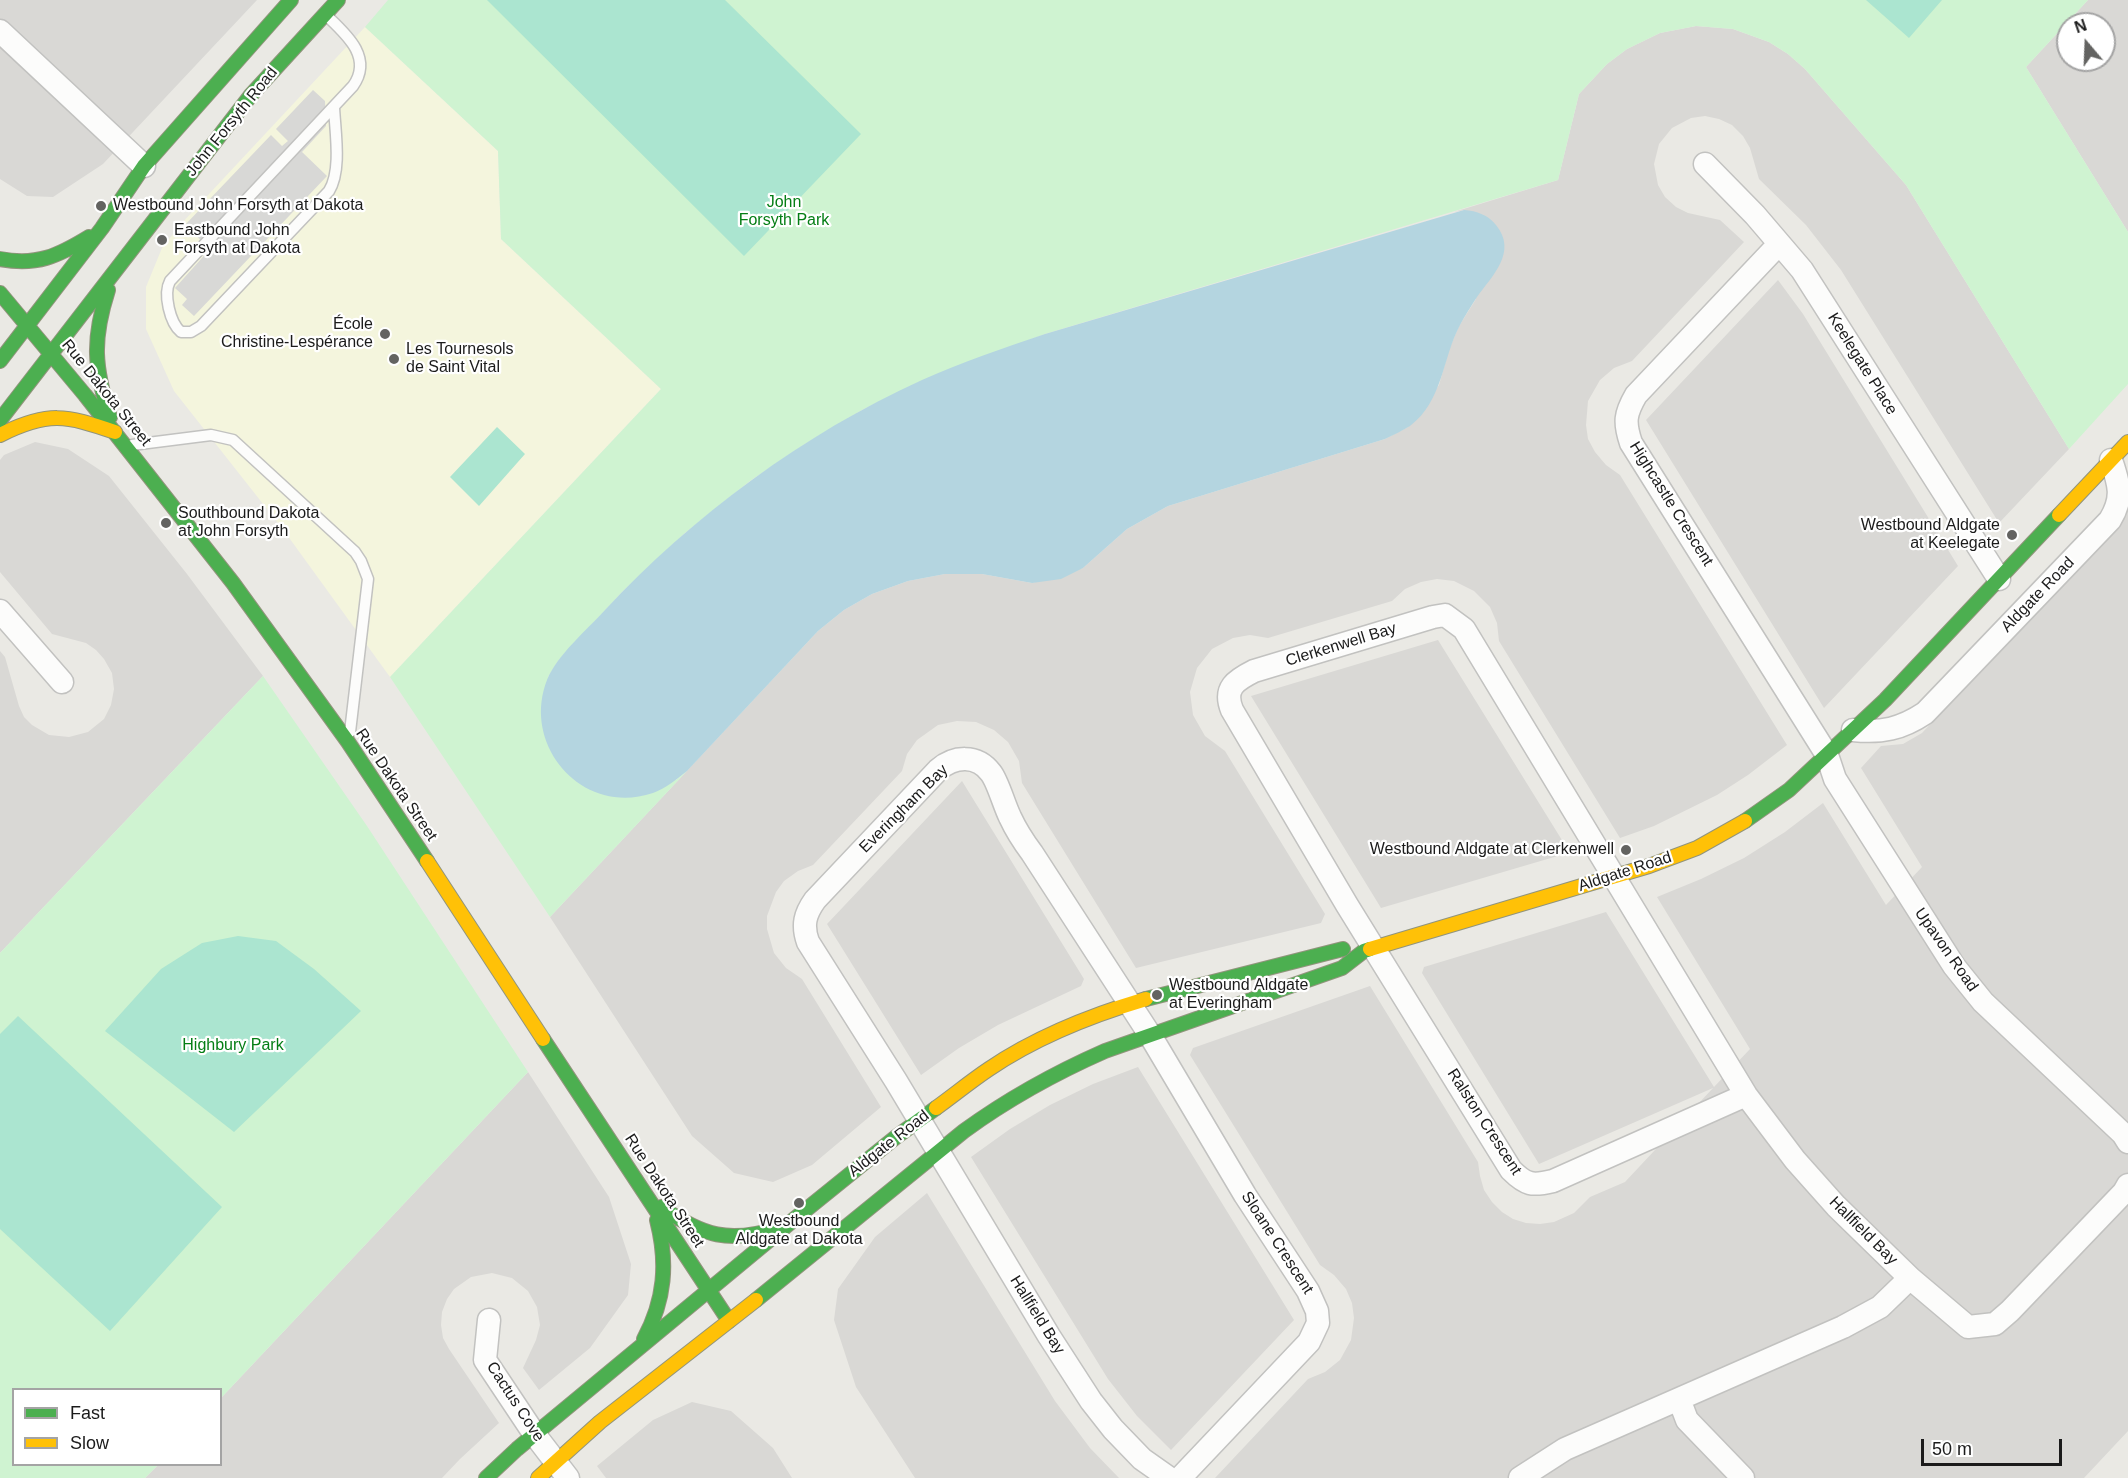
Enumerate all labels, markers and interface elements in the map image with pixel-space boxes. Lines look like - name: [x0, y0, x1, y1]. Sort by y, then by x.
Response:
- north arrow: [2056, 12, 2116, 72]
- text: N: [2072, 16, 2089, 36]
- street label: John Forsyth Road: [182, 63, 282, 181]
- park label: John Forsyth Park: [739, 193, 829, 231]
- place label: Westbound John Forsyth at Dakota: [113, 196, 364, 216]
- marker: Westbound John Forsyth at Dakota: [94, 199, 108, 213]
- place label: Eastbound John Forsyth at Dakota: [174, 221, 300, 259]
- marker: Eastbound John Forsyth at Dakota: [155, 233, 169, 247]
- street label: Keelegate Place: [1823, 310, 1901, 418]
- place label: École Christine-Lespérance: [221, 315, 373, 353]
- marker: École Christine-Lespérance: [378, 327, 392, 341]
- street label: Rue Dakota Street: [57, 336, 155, 450]
- place label: Les Tournesols de Saint Vital: [406, 340, 514, 378]
- marker: Les Tournesols de Saint Vital: [387, 352, 401, 366]
- street label: Highcastle Crescent: [1625, 438, 1717, 570]
- place label: Southbound Dakota at John Forsyth: [178, 504, 319, 542]
- marker: Southbound Dakota at John Forsyth: [159, 516, 173, 530]
- place label: Westbound Aldgate at Keelegate: [1861, 516, 2000, 554]
- marker: Westbound Aldgate at Keelegate: [2005, 528, 2019, 542]
- street label: Aldgate Road: [1997, 553, 2079, 637]
- street label: Clerkenwell Bay: [1283, 619, 1399, 671]
- street label: Rue Dakota Street: [351, 725, 441, 845]
- street label: Everingham Bay: [856, 761, 952, 857]
- place label: Westbound Aldgate at Clerkenwell: [1370, 840, 1614, 860]
- marker: Westbound Aldgate at Clerkenwell: [1619, 843, 1633, 857]
- street label: Aldgate Road: [1576, 848, 1674, 896]
- street label: Upavon Road: [1910, 904, 1982, 996]
- place label: Westbound Aldgate at Everingham: [1169, 976, 1308, 1014]
- marker: Westbound Aldgate at Everingham: [1150, 988, 1164, 1002]
- park label: Highbury Park: [182, 1036, 284, 1056]
- street label: Ralston Crescent: [1443, 1065, 1525, 1179]
- street label: Aldgate Road: [845, 1107, 933, 1181]
- street label: Rue Dakota Street: [620, 1131, 708, 1251]
- street label: Sloane Crescent: [1237, 1188, 1317, 1298]
- street label: Hallfield Bay: [1825, 1193, 1901, 1269]
- marker: Westbound Aldgate at Dakota: [792, 1196, 806, 1210]
- place label: Westbound Aldgate at Dakota: [735, 1212, 863, 1250]
- street label: Hallfield Bay: [1005, 1272, 1069, 1358]
- street label: Cactus Cove: [482, 1358, 548, 1446]
- legend: [12, 1388, 222, 1466]
- text: Fast: [70, 1403, 105, 1423]
- scale bar: [1924, 1427, 2065, 1465]
- text: Slow: [70, 1433, 109, 1453]
- text: 50 m: [1932, 1439, 1972, 1459]

